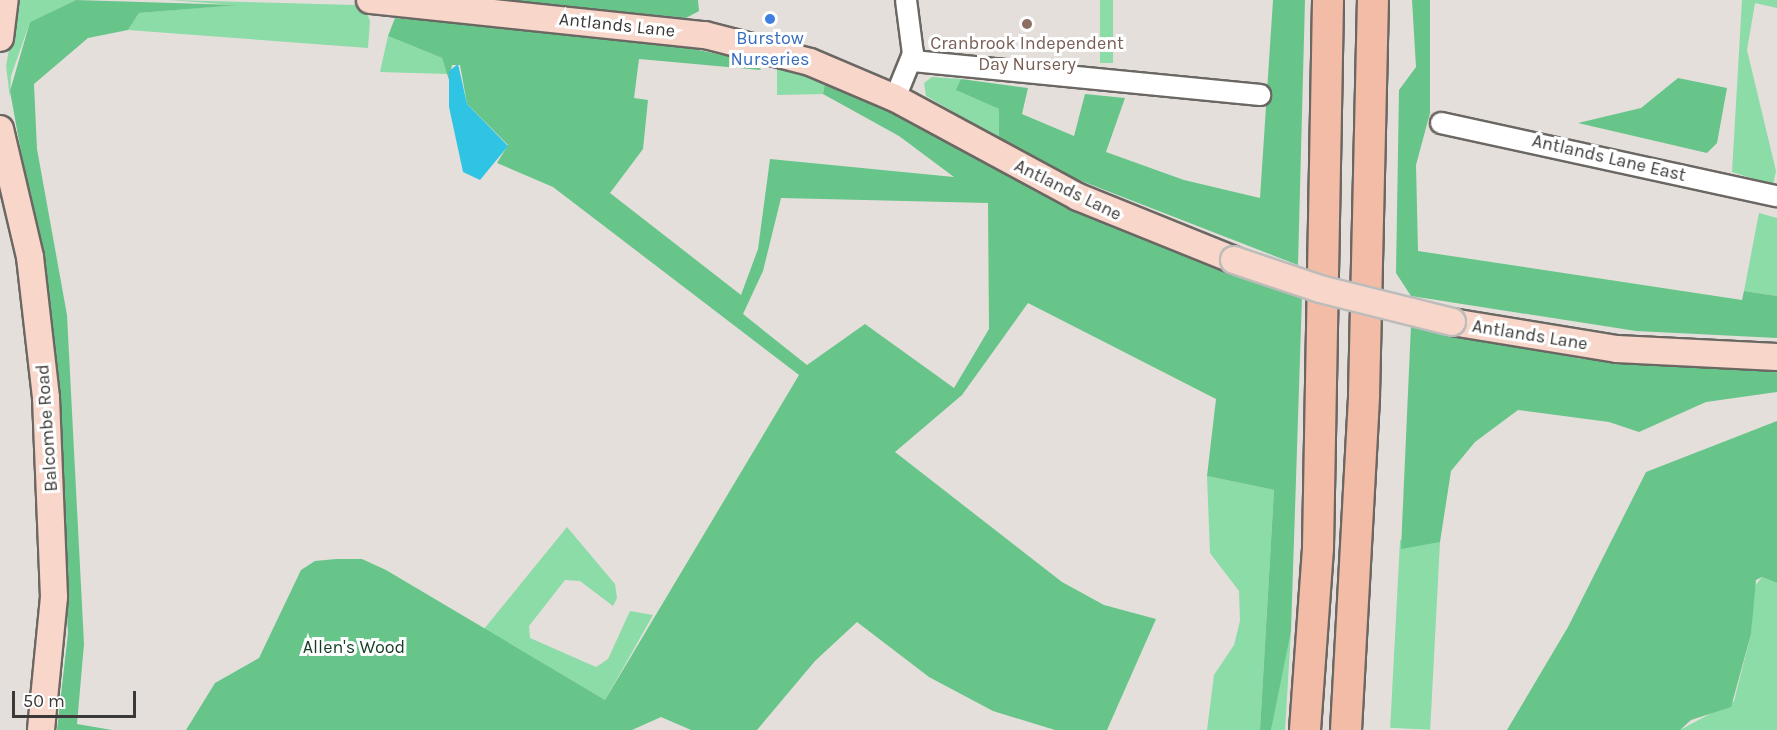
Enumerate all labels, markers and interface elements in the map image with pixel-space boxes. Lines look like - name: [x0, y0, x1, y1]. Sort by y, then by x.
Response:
- street label: Antlands Lane: [558, 8, 676, 42]
- marker: Burstow Nurseries: [763, 12, 777, 26]
- marker: Cranbrook Independent Day Nursery: [1020, 17, 1034, 31]
- place label: Burstow Nurseries: [731, 28, 809, 70]
- place label: Cranbrook Independent Day Nursery: [930, 33, 1124, 76]
- street label: Antlands Lane East: [1530, 130, 1688, 186]
- street label: Antlands Lane: [1011, 155, 1125, 225]
- street label: Antlands Lane: [1471, 315, 1589, 355]
- street label: Balcombe Road: [32, 364, 62, 492]
- park label: Allen's Wood: [303, 636, 405, 658]
- scale bar: [15, 679, 140, 717]
- text: 50 m: [23, 690, 65, 712]

